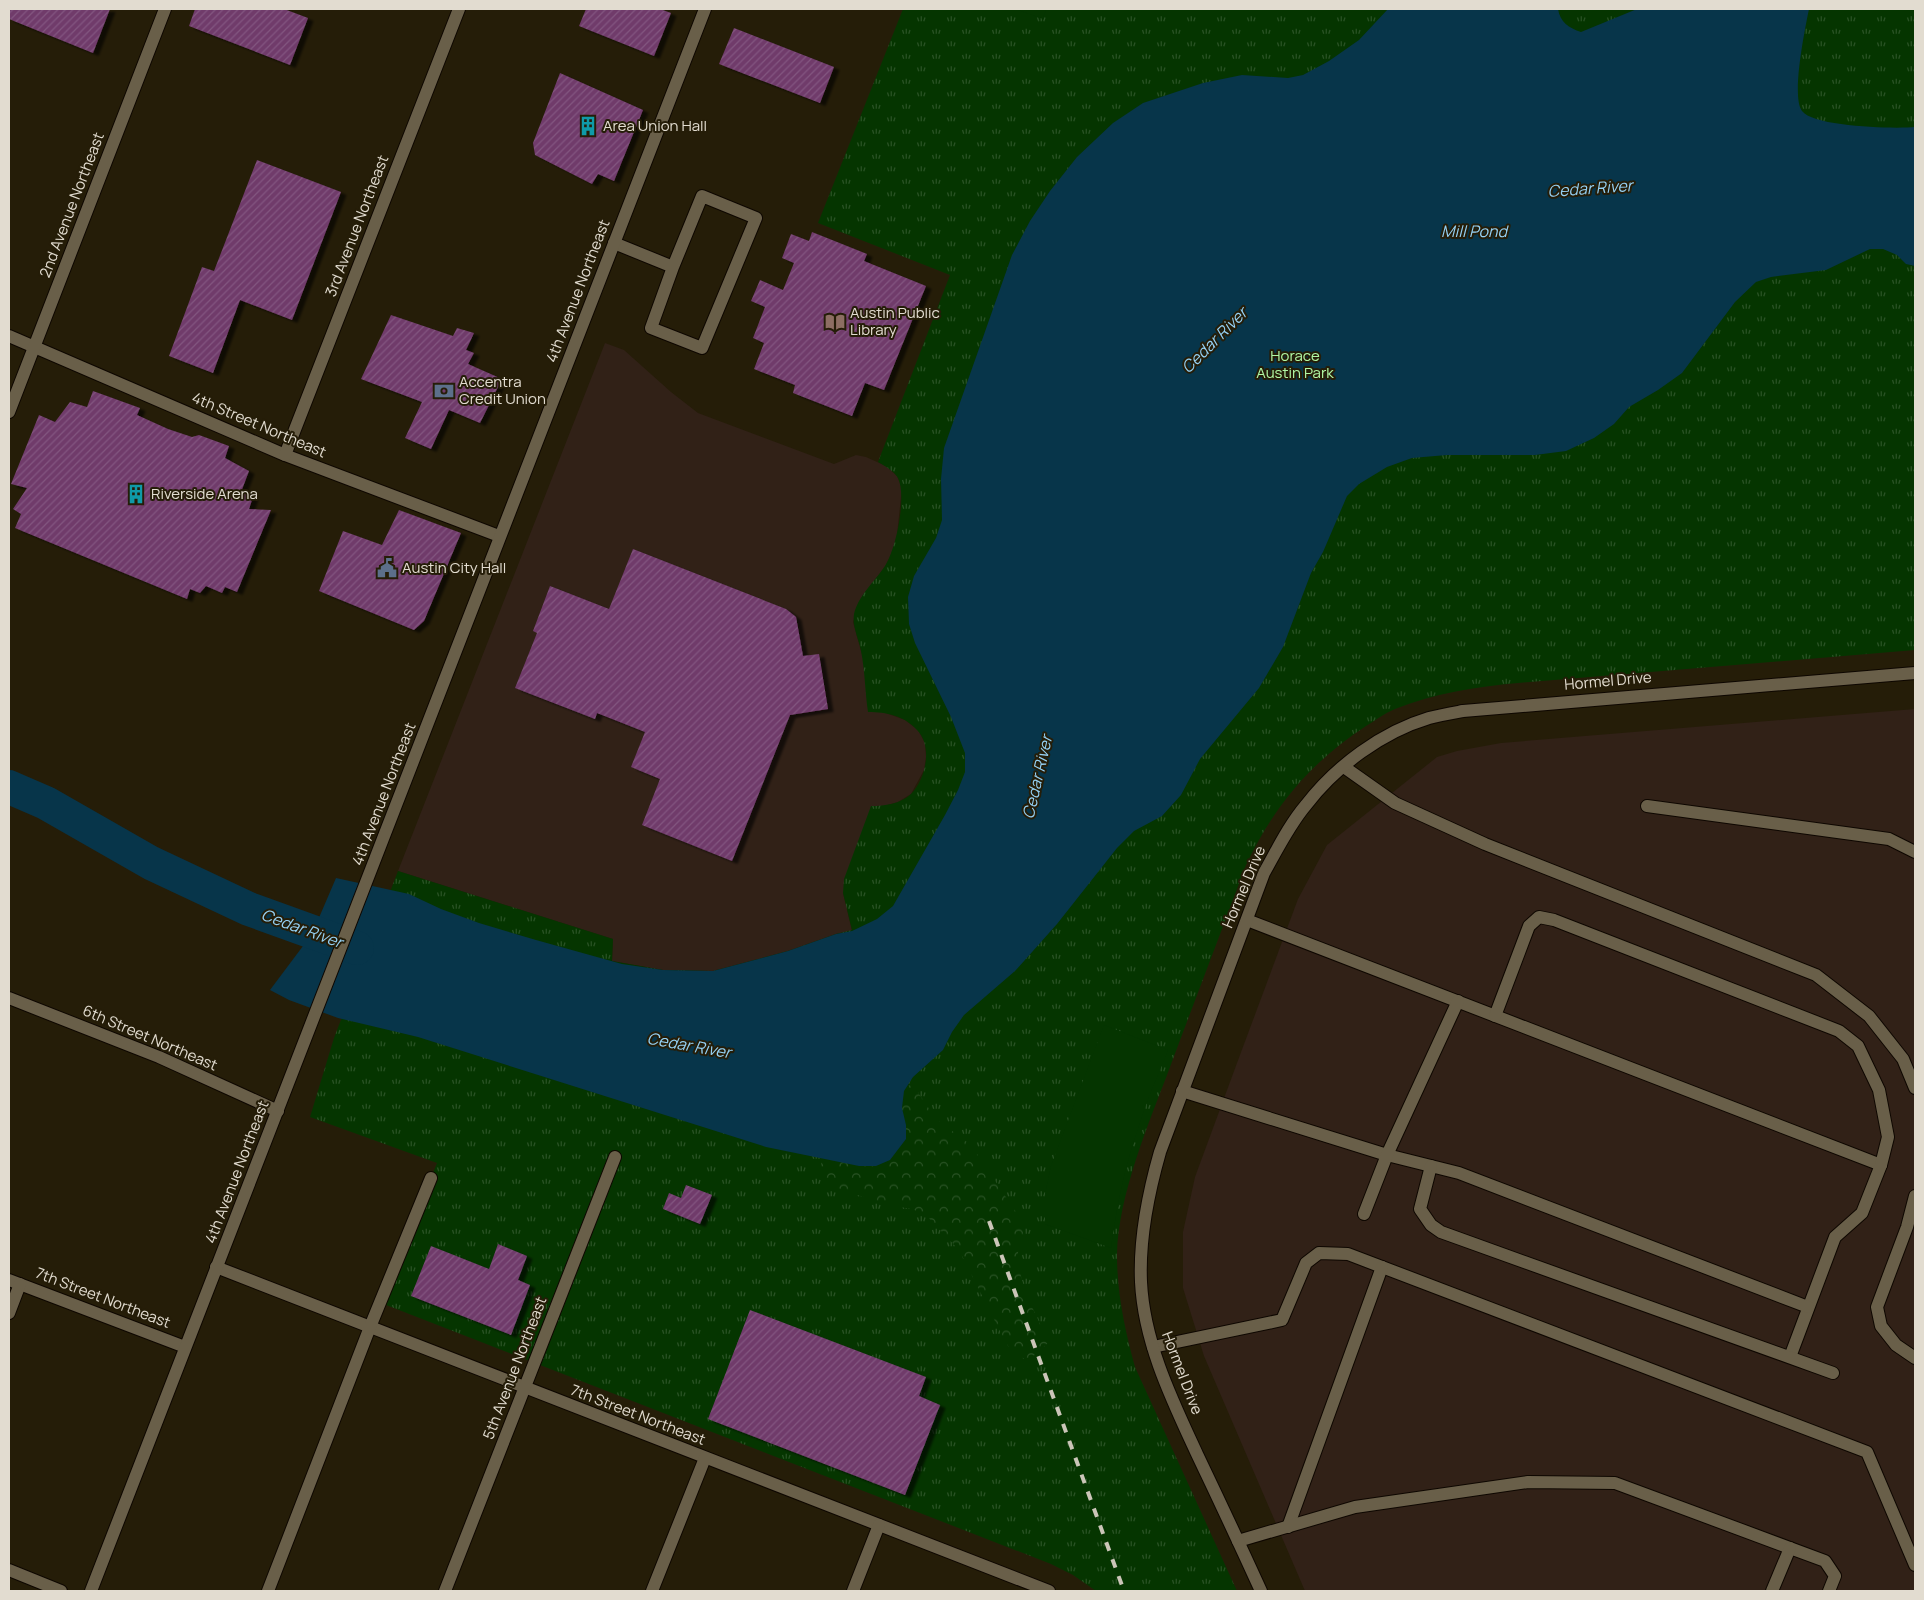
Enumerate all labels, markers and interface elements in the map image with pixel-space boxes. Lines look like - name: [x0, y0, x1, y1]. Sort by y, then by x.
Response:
- building icon: Area Union Hall: [577, 115, 599, 137]
- place label: Area Union Hall: [603, 115, 707, 136]
- street label: 2nd Avenue Northeast: [34, 129, 109, 280]
- street label: 3rd Avenue Northeast: [320, 152, 393, 300]
- water label: Cedar River: [1547, 174, 1635, 202]
- street label: 4th Avenue Northeast: [541, 216, 614, 365]
- water label: Mill Pond: [1441, 220, 1509, 242]
- water label: Cedar River: [1176, 301, 1253, 378]
- place label: Austin Public Library: [850, 302, 940, 340]
- library icon: Austin Public Library: [824, 311, 846, 333]
- park label: Horace Austin Park: [1256, 345, 1334, 383]
- place label: Accentra Credit Union: [459, 371, 546, 409]
- bank icon: Accentra Credit Union: [433, 380, 455, 402]
- street label: 4th Street Northeast: [189, 387, 330, 462]
- building icon: Riverside Arena: [125, 483, 147, 505]
- place label: Riverside Arena: [151, 483, 258, 504]
- public building icon: Austin City Hall: [376, 557, 398, 579]
- place label: Austin City Hall: [402, 557, 506, 578]
- street label: Hormel Drive: [1563, 666, 1653, 695]
- street label: 4th Avenue Northeast: [347, 719, 420, 868]
- water label: Cedar River: [1017, 731, 1058, 821]
- street label: Hormel Drive: [1217, 842, 1270, 931]
- water label: Cedar River: [258, 903, 348, 954]
- street label: 6th Street Northeast: [80, 1000, 221, 1075]
- water label: Cedar River: [645, 1027, 735, 1064]
- street label: 4th Avenue Northeast: [200, 1097, 273, 1246]
- street label: 7th Street Northeast: [33, 1262, 174, 1333]
- street label: 5th Avenue Northeast: [478, 1293, 551, 1442]
- street label: Hormel Drive: [1157, 1328, 1208, 1418]
- street label: 7th Street Northeast: [568, 1379, 709, 1450]

